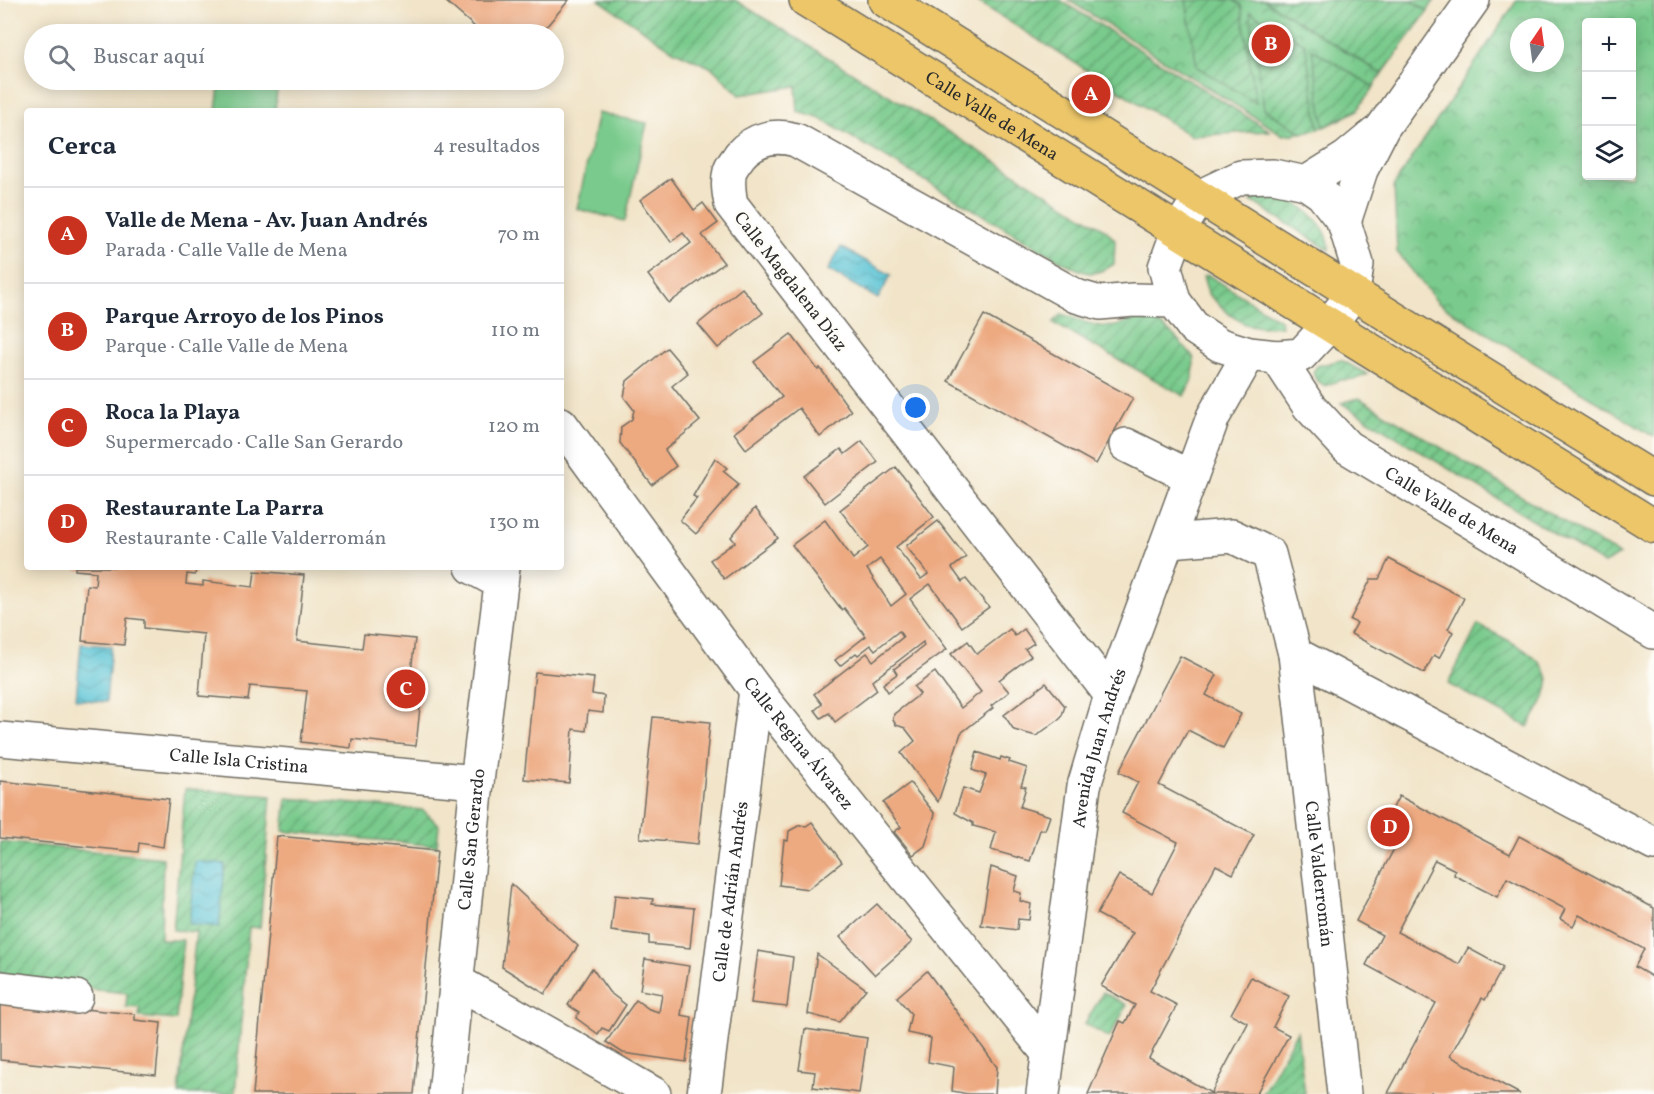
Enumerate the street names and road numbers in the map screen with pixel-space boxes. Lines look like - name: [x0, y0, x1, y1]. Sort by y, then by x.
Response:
- street label: Calle Valle de Mena: [920, 66, 1063, 168]
- street label: Calle Magdalena Díaz: [727, 207, 852, 357]
- street label: Calle Valle de Mena: [1379, 461, 1523, 562]
- street label: Avenida Juan Andrés: [1068, 665, 1134, 830]
- street label: Calle Regina Álvarez: [737, 672, 859, 816]
- street label: Calle Isla Cristina: [168, 743, 310, 781]
- street label: Calle San Gerardo: [453, 767, 493, 912]
- street label: Calle de Adrián Andrés: [708, 800, 756, 984]
- street label: Calle Valderromán: [1297, 800, 1339, 949]

